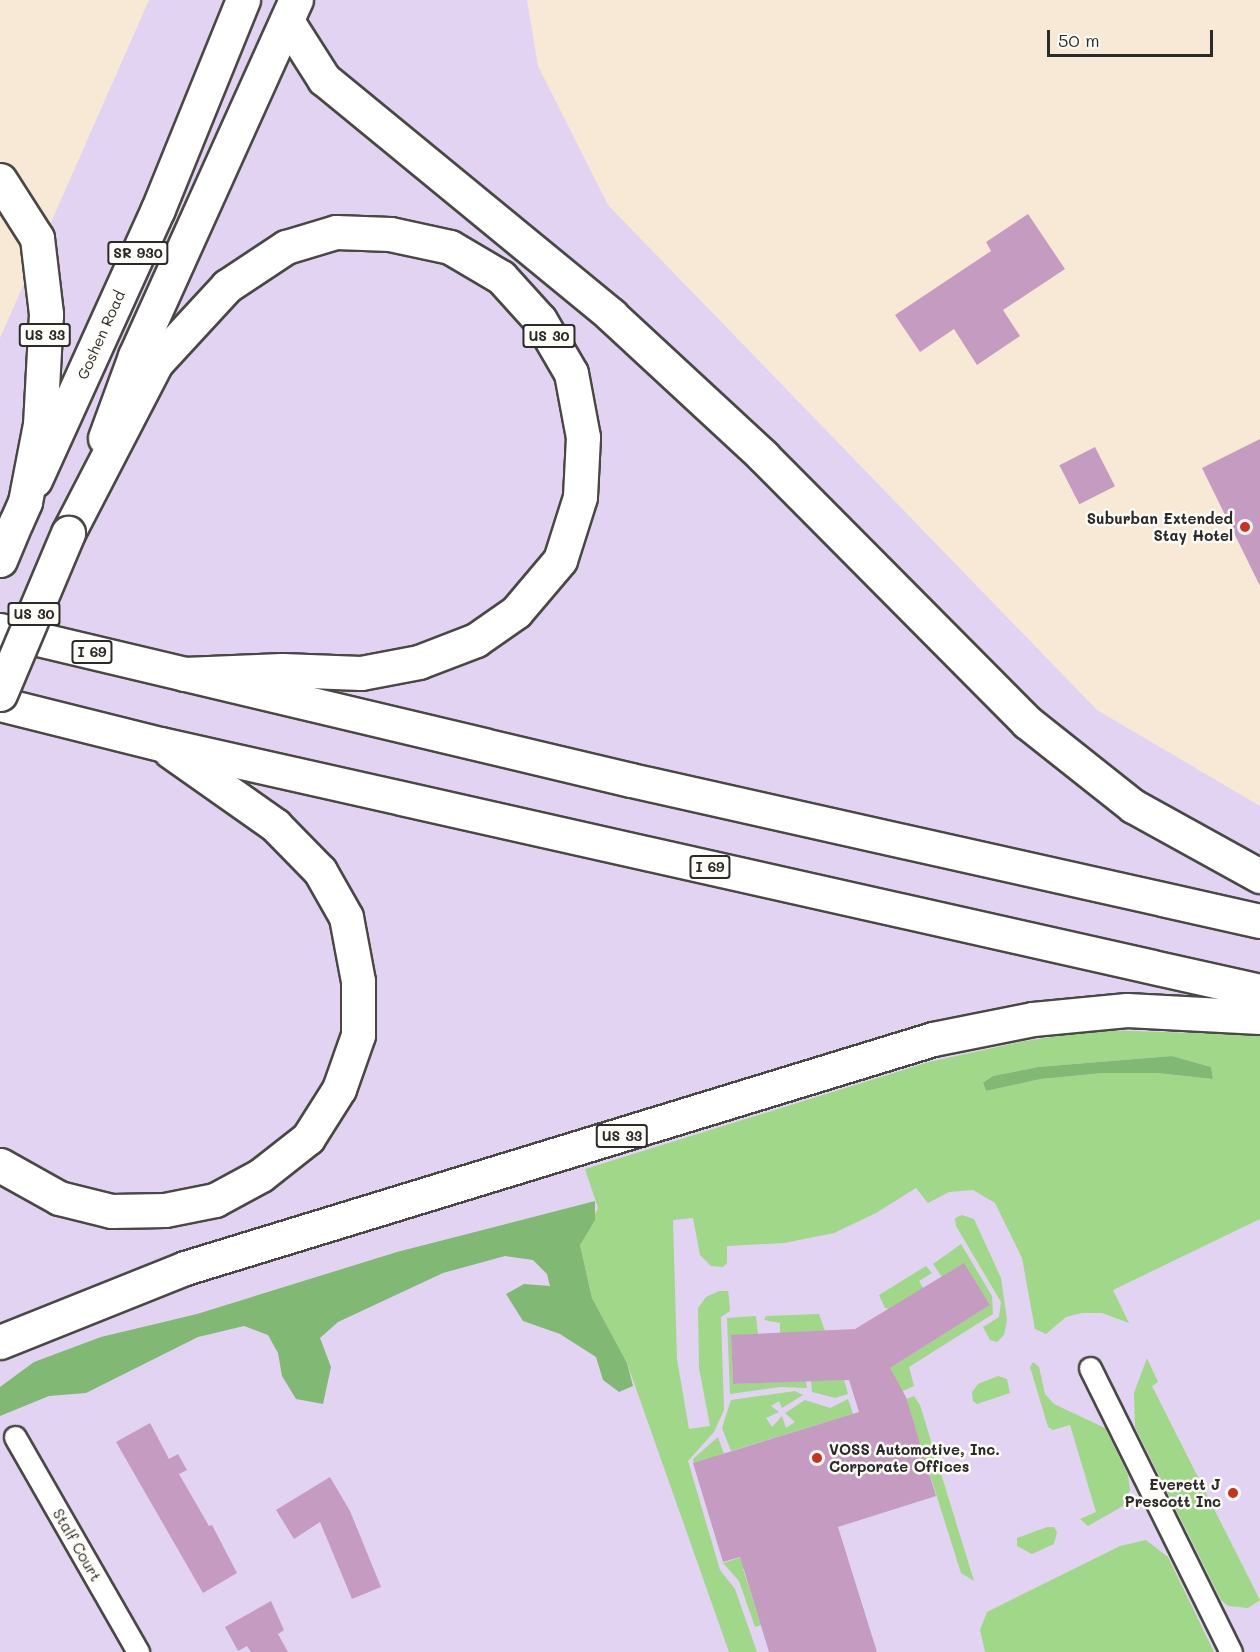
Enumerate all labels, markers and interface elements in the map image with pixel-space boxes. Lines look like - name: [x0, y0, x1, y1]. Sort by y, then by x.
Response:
- scale bar: [1050, 18, 1216, 56]
- text: 50 m: [1058, 28, 1100, 52]
- road number: SR 930: [106, 242, 170, 264]
- street label: Goshen Road: [73, 288, 129, 382]
- road number: US 33: [18, 324, 72, 346]
- road number: US 30: [522, 325, 576, 347]
- place label: Suburban Extended Stay Hotel: [1087, 509, 1233, 544]
- marker: Suburban Extended Stay Hotel: [1238, 520, 1252, 534]
- road number: US 30: [7, 603, 61, 625]
- road number: I 69: [71, 641, 113, 663]
- road number: I 69: [689, 856, 731, 878]
- road number: US 33: [595, 1125, 649, 1147]
- place label: VOSS Automotive, Inc. Corporate Offices: [829, 1440, 1000, 1475]
- marker: VOSS Automotive, Inc. Corporate Offices: [810, 1451, 824, 1465]
- place label: Everett J Prescott Inc: [1124, 1475, 1221, 1510]
- marker: Everett J Prescott Inc: [1226, 1486, 1240, 1500]
- street label: Stalf Court: [49, 1506, 105, 1584]

